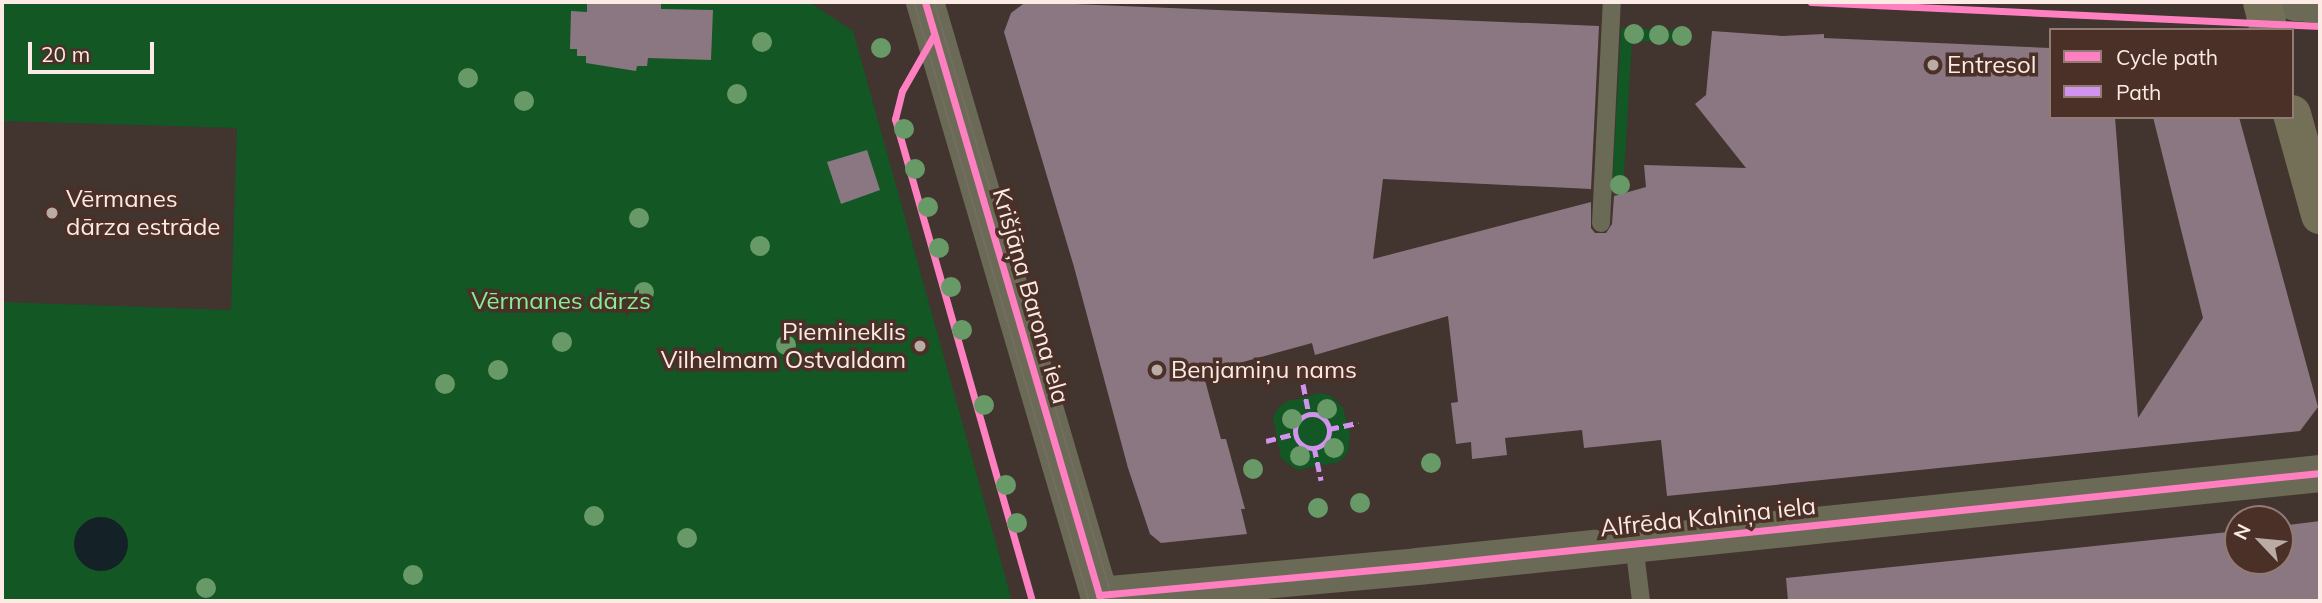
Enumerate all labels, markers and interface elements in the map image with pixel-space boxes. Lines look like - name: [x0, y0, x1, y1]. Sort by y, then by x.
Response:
- scale bar: [32, 28, 158, 72]
- legend: [2049, 28, 2294, 119]
- text: 20 m: [41, 41, 90, 67]
- text: Cycle path: [2116, 44, 2218, 70]
- place label: Entresol: [1947, 51, 2037, 79]
- marker: Entresol: [1925, 57, 1941, 73]
- text: Path: [2116, 79, 2161, 105]
- place label: Vērmanes dārza estrāde: [66, 185, 220, 241]
- street label: Krišjāņa Barona iela: [986, 185, 1076, 407]
- marker: Vērmanes dārza estrāde: [44, 205, 60, 221]
- park label: Vērmanes dārzs: [471, 287, 651, 315]
- place label: Piemineklis Vilhelmam Ostvaldam: [661, 318, 906, 374]
- marker: Piemineklis Vilhelmam Ostvaldam: [912, 338, 928, 354]
- place label: Benjamiņu nams: [1171, 356, 1357, 384]
- marker: Benjamiņu nams: [1149, 362, 1165, 378]
- street label: Alfrēda Kalniņa iela: [1599, 491, 1817, 543]
- north arrow: [2224, 505, 2294, 575]
- text: N: [2228, 520, 2256, 543]

